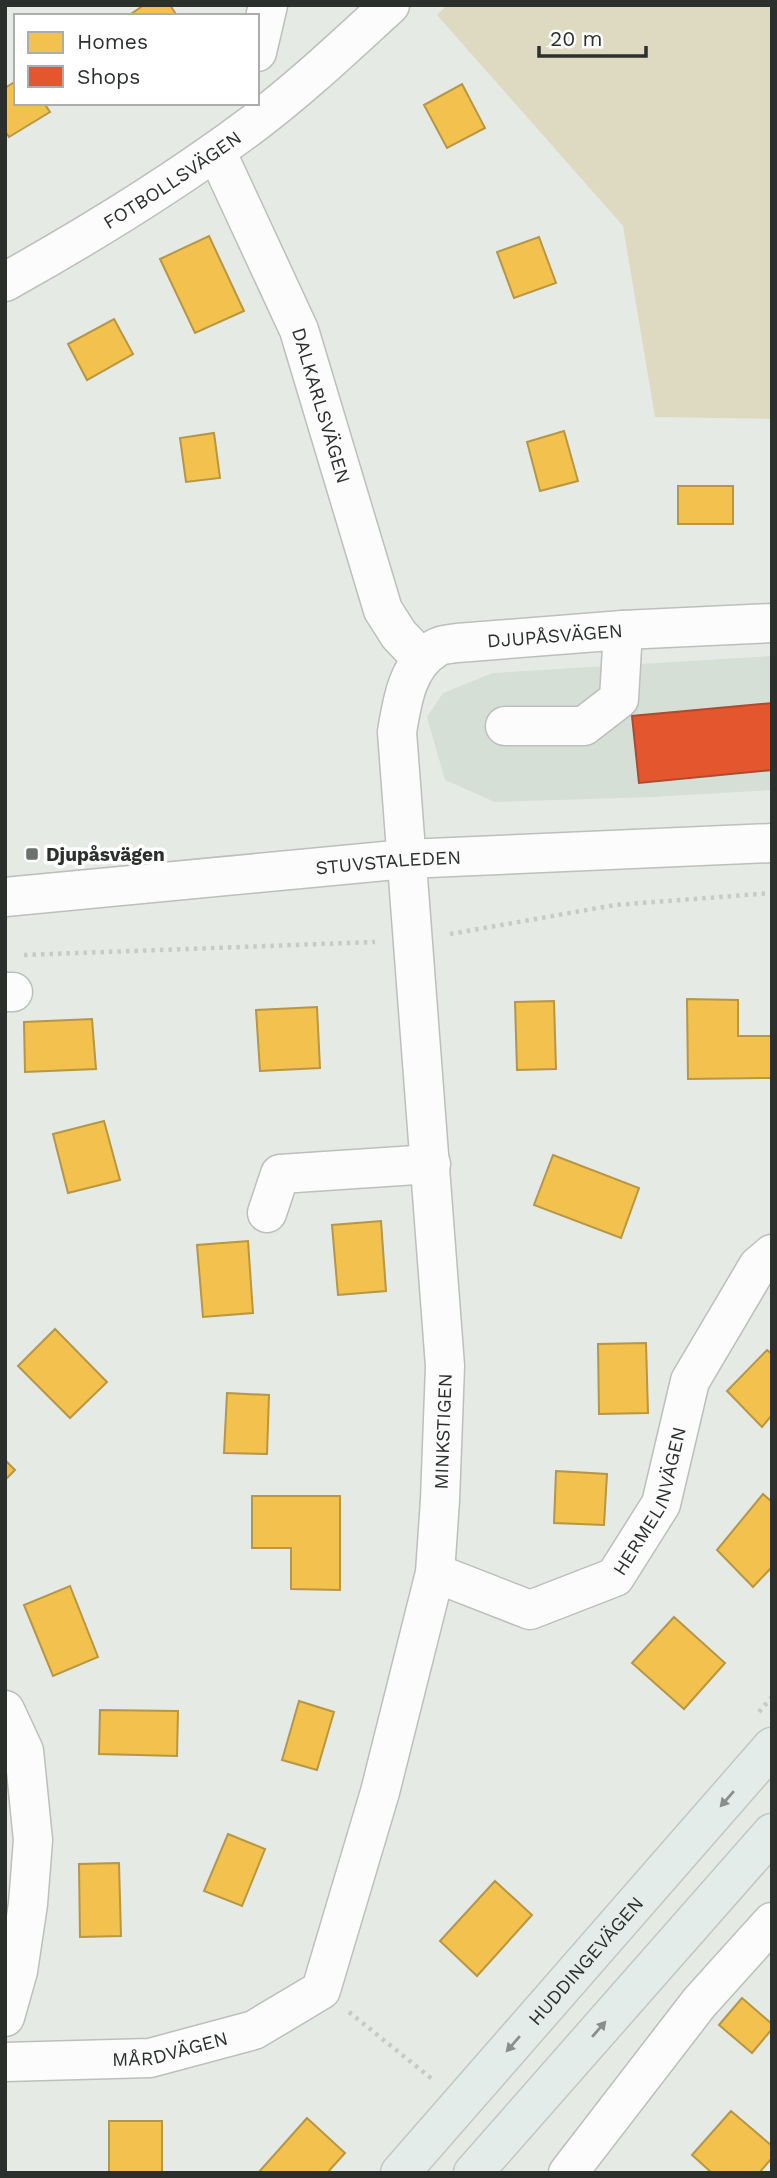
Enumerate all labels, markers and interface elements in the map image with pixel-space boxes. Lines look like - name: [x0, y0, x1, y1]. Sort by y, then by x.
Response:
- legend: [14, 14, 259, 105]
- scale bar: [539, 14, 646, 58]
- text: 20 m: [550, 26, 602, 51]
- text: Homes: [77, 29, 148, 54]
- text: Shops: [77, 64, 140, 89]
- street label: FOTBOLLSVÄGEN: [99, 125, 245, 234]
- street label: DALKARLSVÄGEN: [287, 325, 356, 486]
- street label: DJUPÅSVÄGEN: [486, 619, 624, 652]
- place label: Djupåsvägen: [46, 843, 165, 866]
- street label: STUVSTALEDEN: [315, 845, 462, 879]
- marker: Djupåsvägen: [24, 846, 40, 862]
- street label: MINKSTIGEN: [429, 1373, 456, 1490]
- street label: HERMELINVÄGEN: [608, 1424, 690, 1580]
- one-way arrow: [719, 1790, 735, 1808]
- street label: HUDDINGEVÄGEN: [523, 1891, 648, 2030]
- one-way arrow: [591, 2021, 606, 2038]
- street label: MÅRDVÄGEN: [112, 2026, 230, 2071]
- one-way arrow: [505, 2035, 521, 2052]

